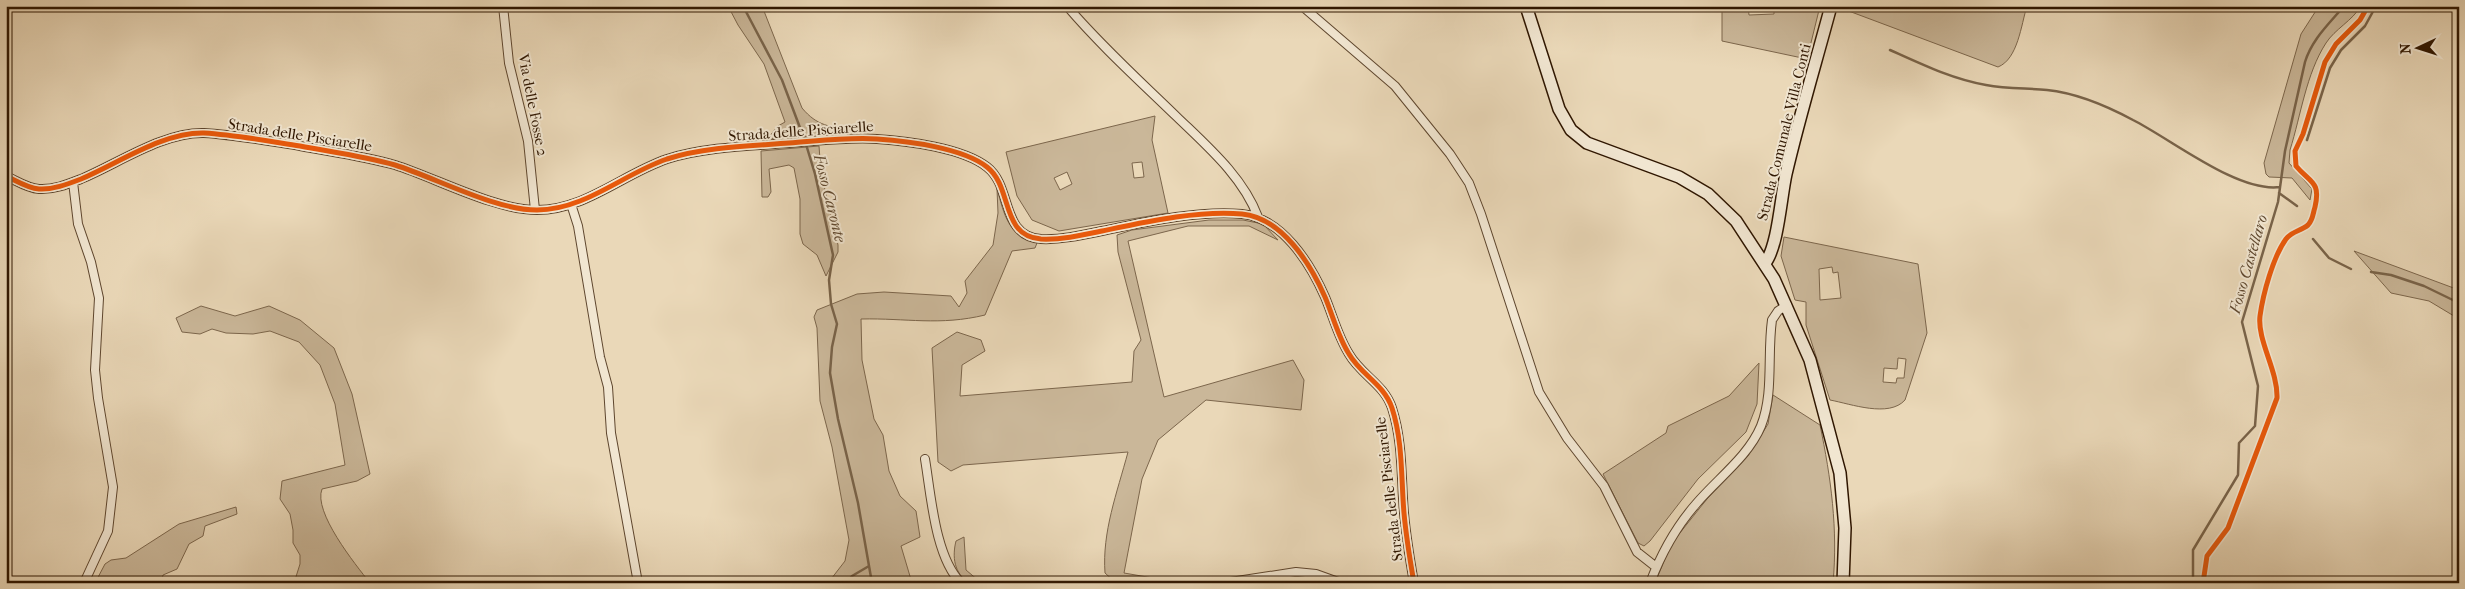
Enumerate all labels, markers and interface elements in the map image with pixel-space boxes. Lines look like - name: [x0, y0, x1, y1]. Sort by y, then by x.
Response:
- north arrow: [2392, 22, 2442, 72]
- street label: Strada Comunale Villa Conti: [1753, 41, 1815, 223]
- text: N: [2397, 43, 2414, 55]
- street label: Via delle Fosse 2: [514, 51, 552, 158]
- street label: Strada delle Pisciarelle: [227, 115, 374, 155]
- street label: Strada delle Pisciarelle: [728, 117, 875, 145]
- water label: Fosso Caronte: [810, 151, 850, 244]
- water label: Fosso Castellaro: [2225, 212, 2271, 317]
- street label: Strada delle Pisciarelle: [1371, 415, 1407, 562]

